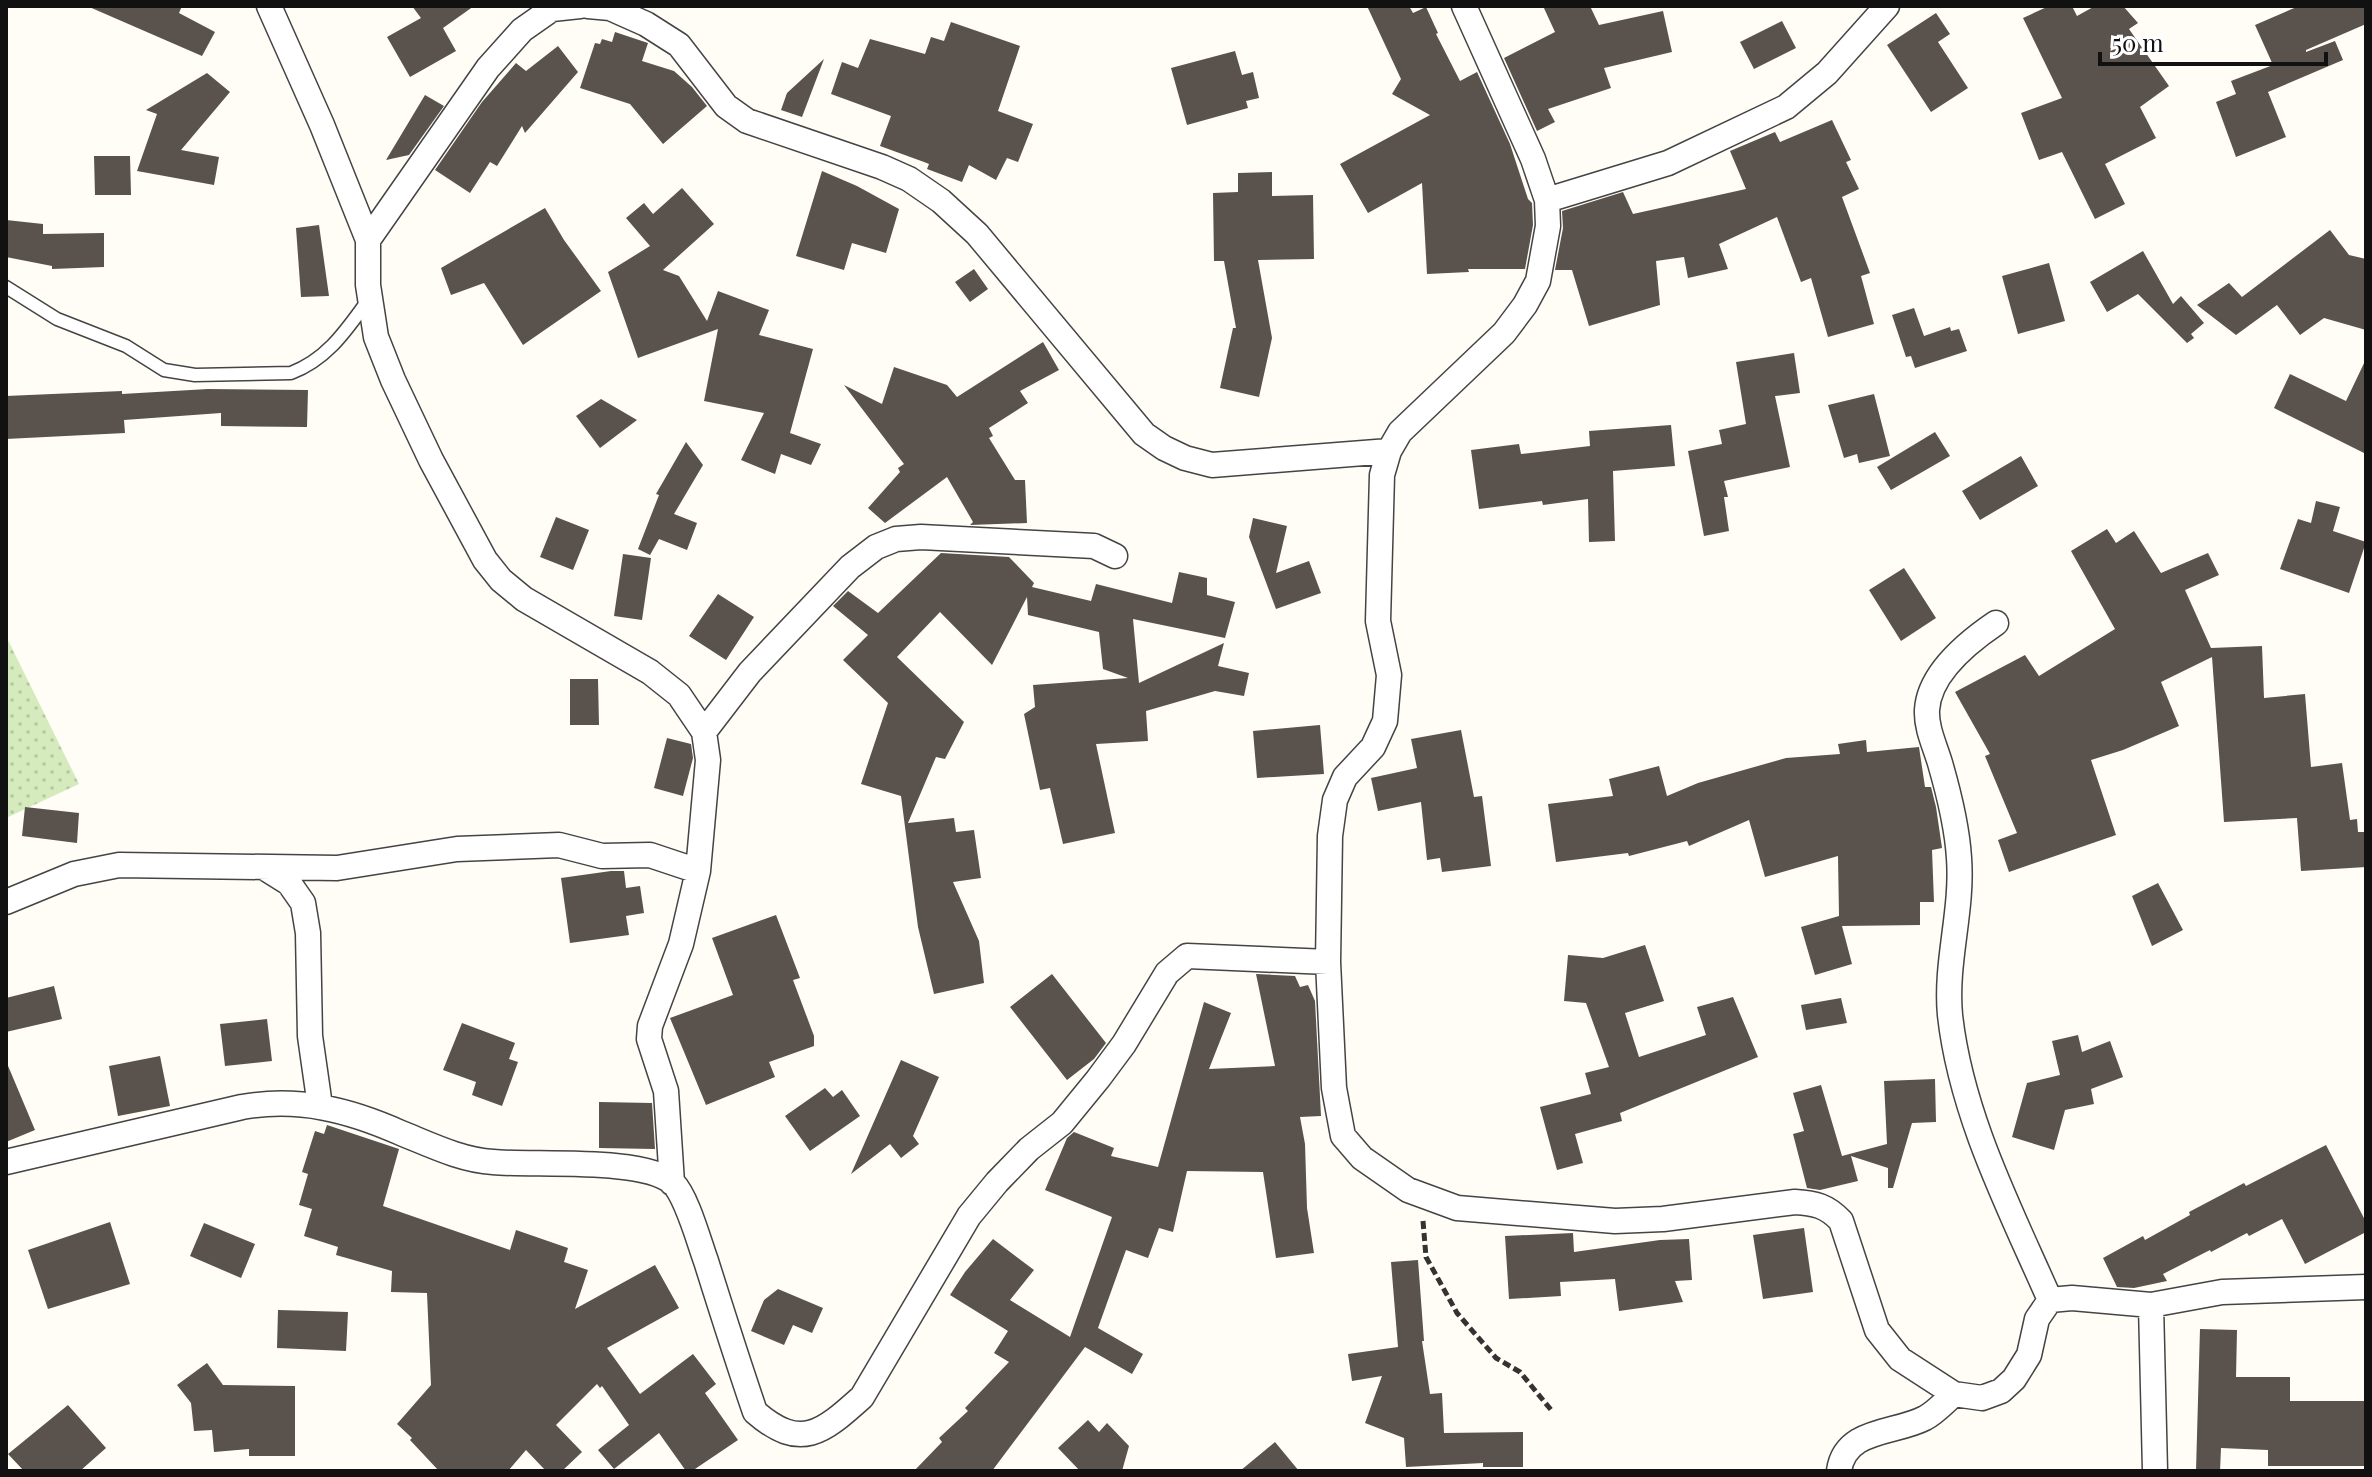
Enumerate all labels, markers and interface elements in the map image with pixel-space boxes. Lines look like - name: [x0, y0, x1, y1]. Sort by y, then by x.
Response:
- scale bar: [2100, 16, 2326, 66]
- text: 50 m: [2112, 26, 2164, 58]

